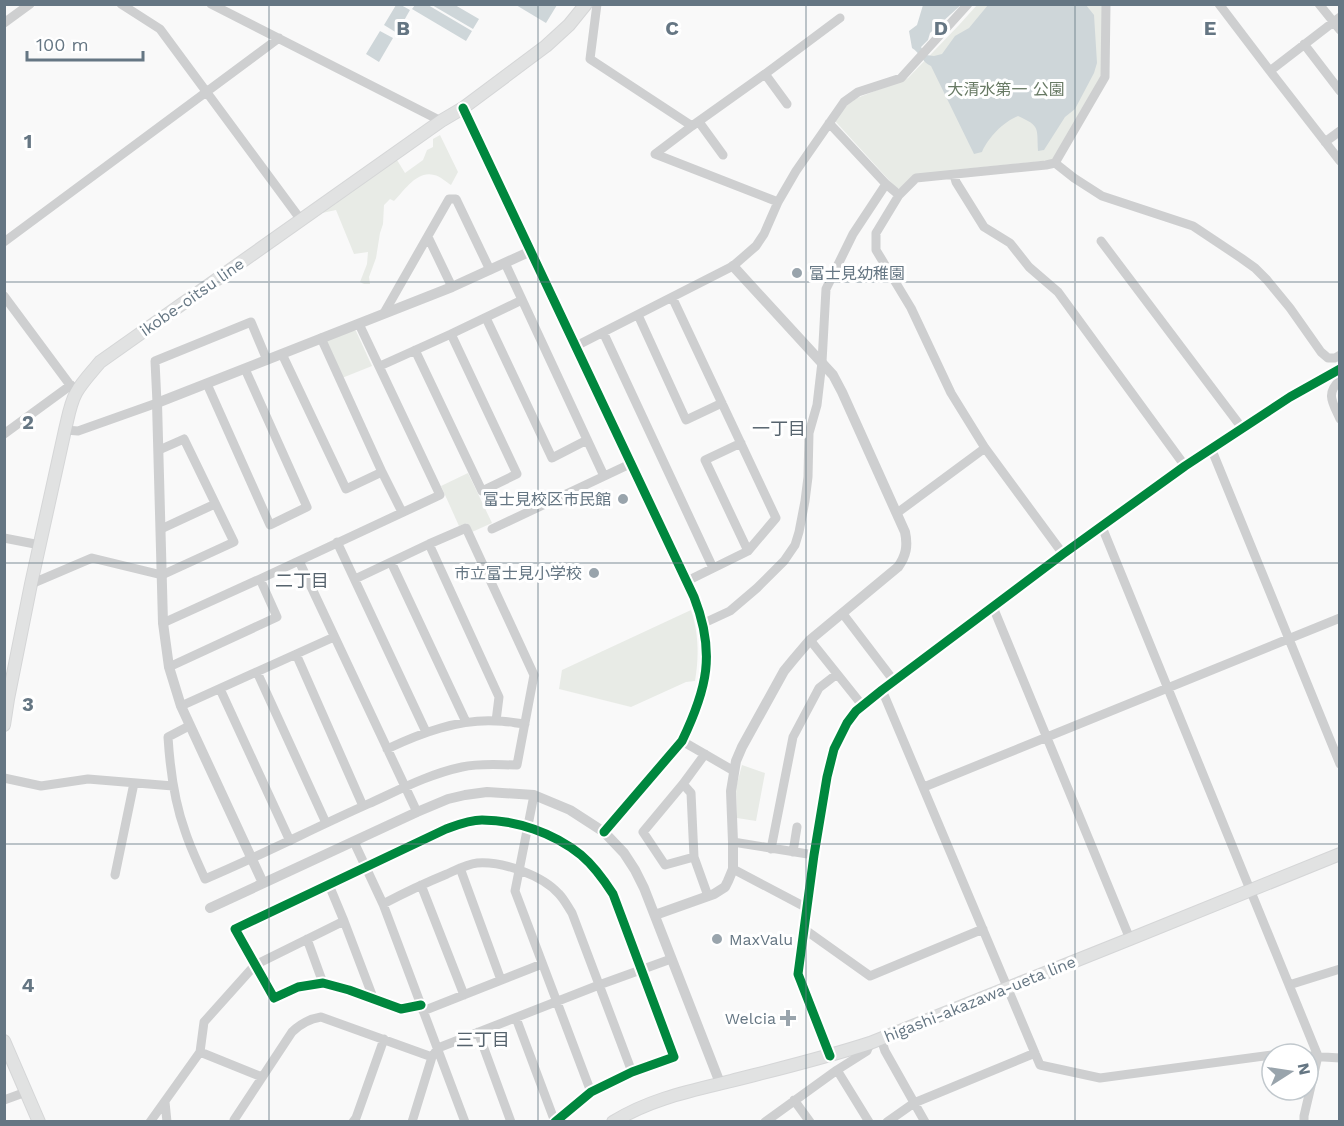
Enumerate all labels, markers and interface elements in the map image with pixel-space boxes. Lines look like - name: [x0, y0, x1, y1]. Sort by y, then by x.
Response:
- text: B: [396, 16, 410, 40]
- text: C: [665, 16, 679, 40]
- text: D: [934, 16, 948, 40]
- text: E: [1204, 16, 1216, 40]
- scale bar: [27, 24, 142, 62]
- text: 100 m: [36, 34, 89, 55]
- park label: 大清水第一 公園: [947, 80, 1065, 99]
- text: 1: [24, 129, 32, 153]
- street label: ikobe-oitsu line: [136, 254, 248, 340]
- place label: 富士見幼稚園: [809, 264, 905, 283]
- marker: 富士見幼稚園: [790, 266, 804, 280]
- text: 2: [22, 410, 34, 434]
- district label: 一丁目: [752, 418, 806, 439]
- place label: 富士見校区市民館: [483, 490, 611, 509]
- marker: 富士見校区市民館: [616, 492, 630, 506]
- place label: 市立富士見小学校: [454, 564, 582, 583]
- marker: 市立富士見小学校: [587, 566, 601, 580]
- district label: 二丁目: [275, 570, 329, 591]
- text: 3: [22, 692, 34, 716]
- place label: MaxValu: [729, 930, 793, 949]
- marker: MaxValu: [710, 932, 724, 946]
- street label: higashi-akazawa-ueta line: [881, 952, 1079, 1046]
- text: 4: [22, 973, 35, 997]
- place label: Welcia: [725, 1009, 776, 1028]
- marker: Welcia: [781, 1011, 795, 1025]
- district label: 三丁目: [456, 1029, 510, 1050]
- north arrow: [1260, 1042, 1320, 1102]
- text: N: [1294, 1061, 1315, 1077]

